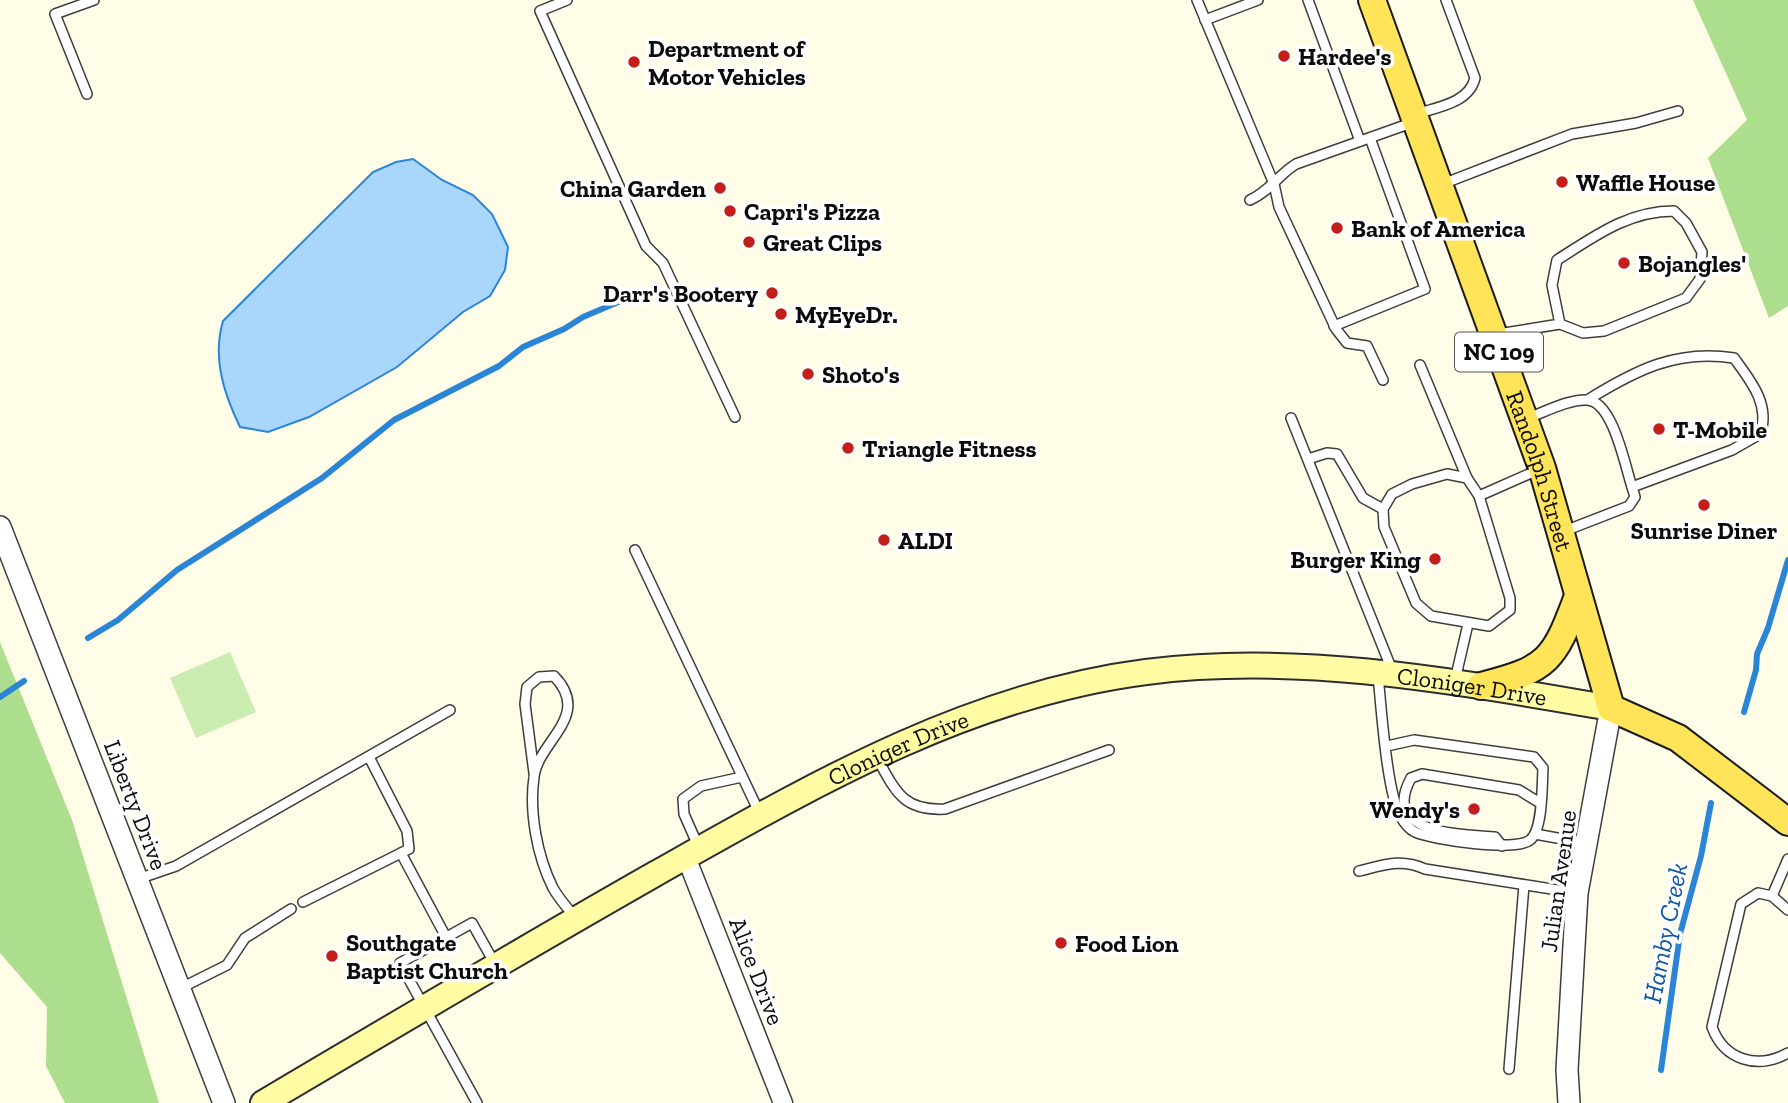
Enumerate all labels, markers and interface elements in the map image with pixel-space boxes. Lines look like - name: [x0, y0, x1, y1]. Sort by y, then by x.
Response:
- place label: Department of Motor Vehicles: [648, 34, 807, 91]
- place label: Hardee's: [1298, 42, 1391, 71]
- marker: Hardee's: [1276, 48, 1292, 64]
- marker: Department of Motor Vehicles: [626, 54, 642, 70]
- place label: Waffle House: [1576, 168, 1716, 197]
- place label: China Garden: [560, 174, 706, 203]
- marker: Waffle House: [1554, 174, 1570, 190]
- marker: China Garden: [712, 180, 728, 196]
- place label: Capri's Pizza: [744, 197, 880, 226]
- marker: Capri's Pizza: [722, 203, 738, 219]
- place label: Bank of America: [1351, 214, 1525, 243]
- marker: Bank of America: [1329, 220, 1345, 236]
- place label: Great Clips: [763, 228, 882, 257]
- marker: Great Clips: [741, 234, 757, 250]
- place label: Bojangles': [1638, 249, 1746, 278]
- marker: Bojangles': [1616, 255, 1632, 271]
- place label: Darr's Bootery: [603, 279, 758, 308]
- marker: Darr's Bootery: [764, 285, 780, 301]
- place label: MyEyeDr.: [795, 300, 898, 329]
- marker: MyEyeDr.: [773, 306, 789, 322]
- road number: NC 109: [1455, 332, 1543, 372]
- place label: Shoto's: [822, 360, 900, 389]
- marker: Shoto's: [800, 366, 816, 382]
- street label: Randolph Street: [1501, 386, 1580, 554]
- place label: T-Mobile: [1673, 415, 1767, 444]
- marker: T-Mobile: [1651, 421, 1667, 437]
- place label: Triangle Fitness: [862, 434, 1037, 463]
- marker: Triangle Fitness: [840, 440, 856, 456]
- marker: Sunrise Diner: [1696, 497, 1712, 513]
- place label: Sunrise Diner: [1631, 516, 1778, 545]
- place label: ALDI: [898, 526, 953, 555]
- marker: ALDI: [876, 532, 892, 548]
- place label: Burger King: [1290, 545, 1421, 574]
- marker: Burger King: [1427, 551, 1443, 567]
- street label: Cloniger Drive: [1396, 660, 1549, 711]
- street label: Cloniger Drive: [823, 704, 972, 792]
- street label: Liberty Drive: [98, 736, 174, 874]
- place label: Wendy's: [1370, 795, 1460, 824]
- marker: Wendy's: [1466, 801, 1482, 817]
- street label: Julian Avenue: [1534, 808, 1582, 954]
- water label: Hamby Creek: [1636, 860, 1694, 1006]
- street label: Alice Drive: [723, 913, 791, 1029]
- place label: Southgate Baptist Church: [346, 928, 508, 985]
- place label: Food Lion: [1075, 929, 1179, 958]
- marker: Food Lion: [1053, 935, 1069, 951]
- marker: Southgate Baptist Church: [324, 948, 340, 964]

